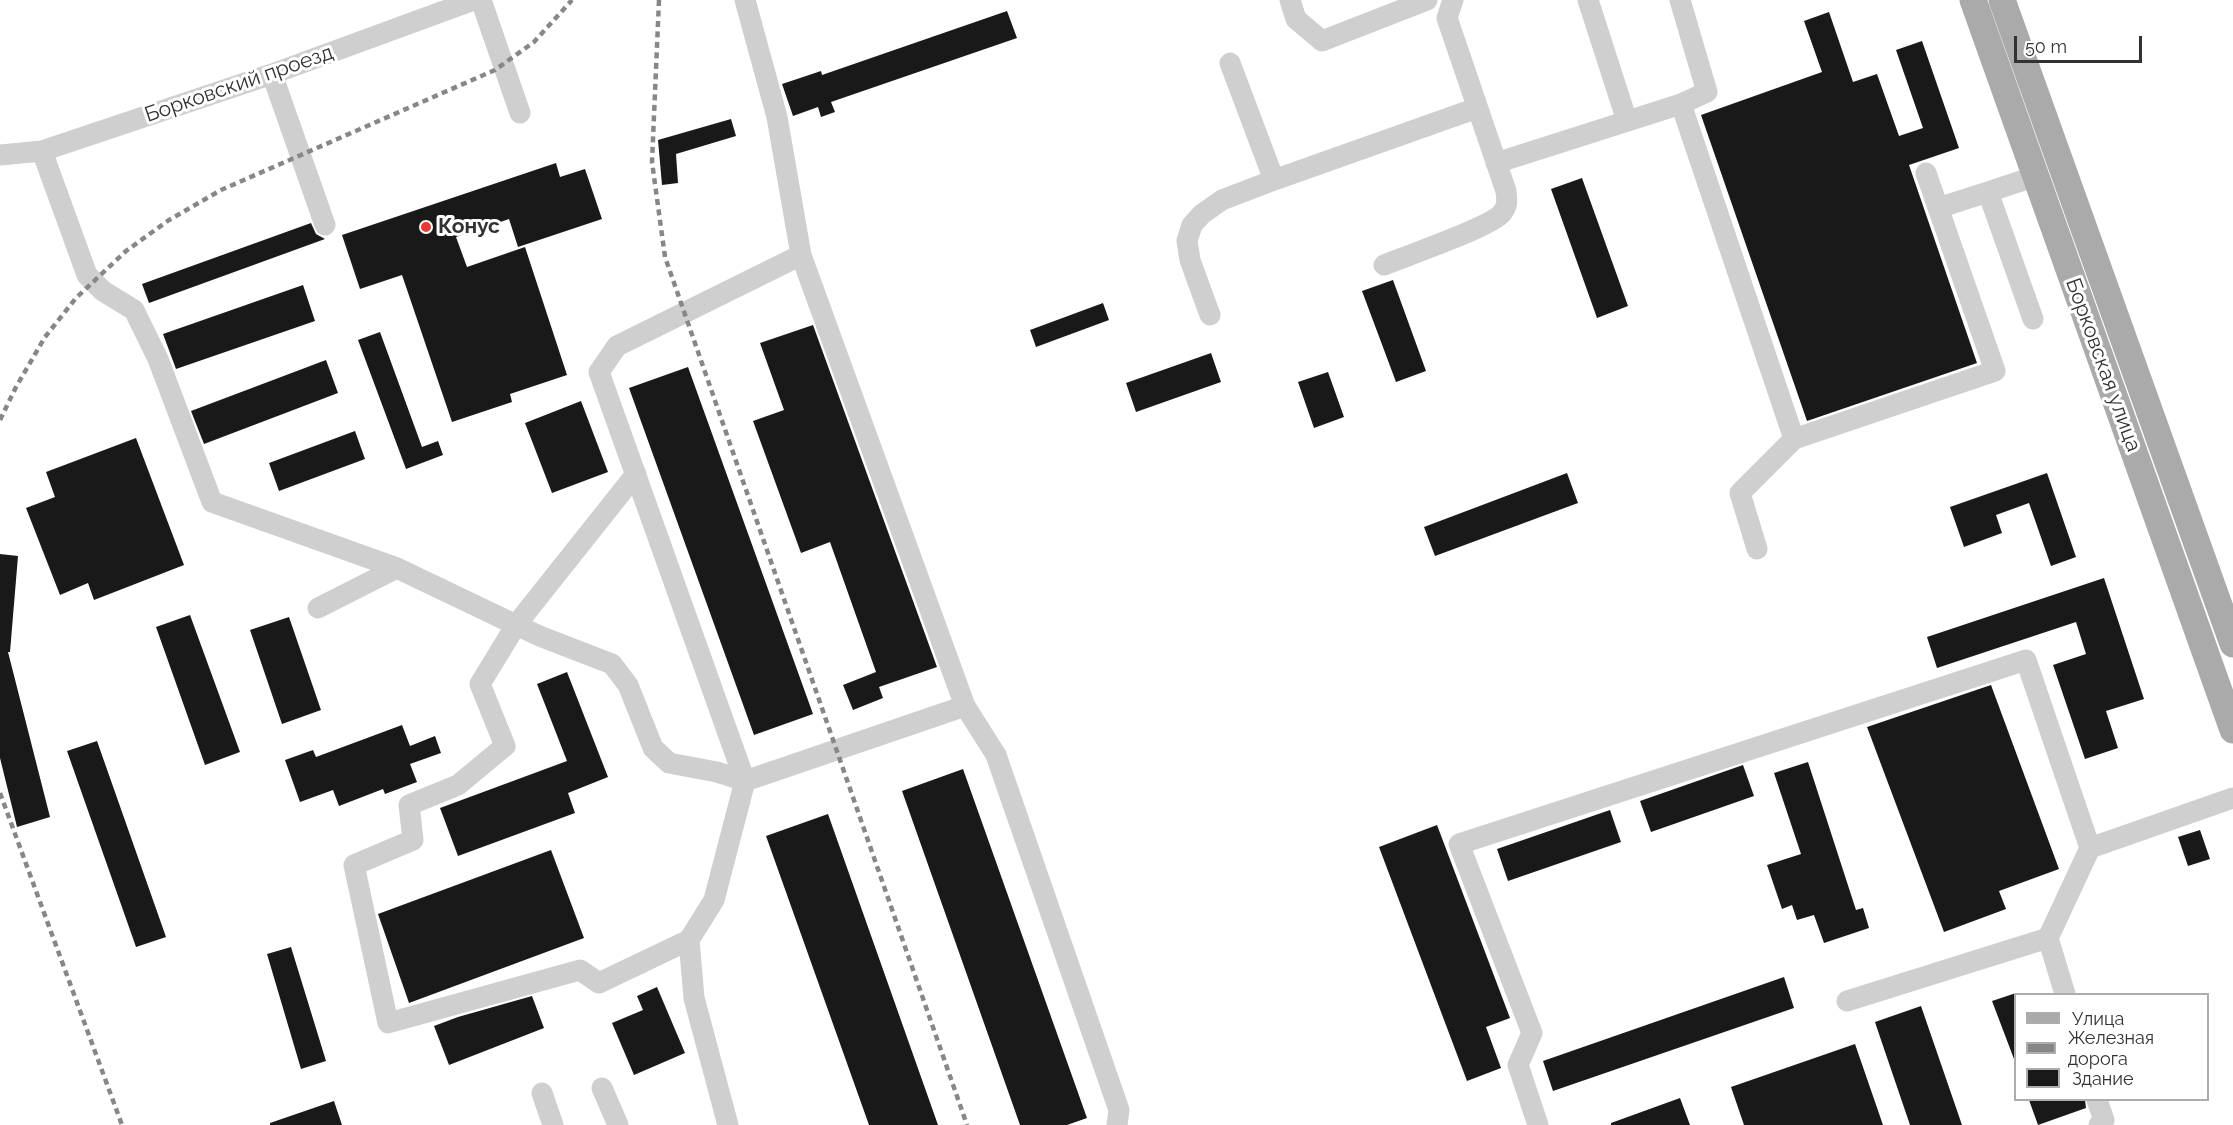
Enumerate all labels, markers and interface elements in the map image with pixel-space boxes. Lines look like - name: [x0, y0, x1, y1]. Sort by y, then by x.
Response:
- scale bar: [2017, 24, 2144, 62]
- text: 50 m: [2025, 36, 2067, 57]
- street label: Борковский проезд: [142, 40, 336, 128]
- place label: Конус: [438, 214, 500, 240]
- marker: Конус: [419, 220, 433, 234]
- street label: Борковская улица: [2060, 275, 2146, 455]
- legend: [2014, 993, 2209, 1101]
- text: Улица: [2072, 1008, 2124, 1029]
- text: Железная дорога: [2068, 1027, 2154, 1069]
- text: Здание: [2072, 1068, 2134, 1089]

